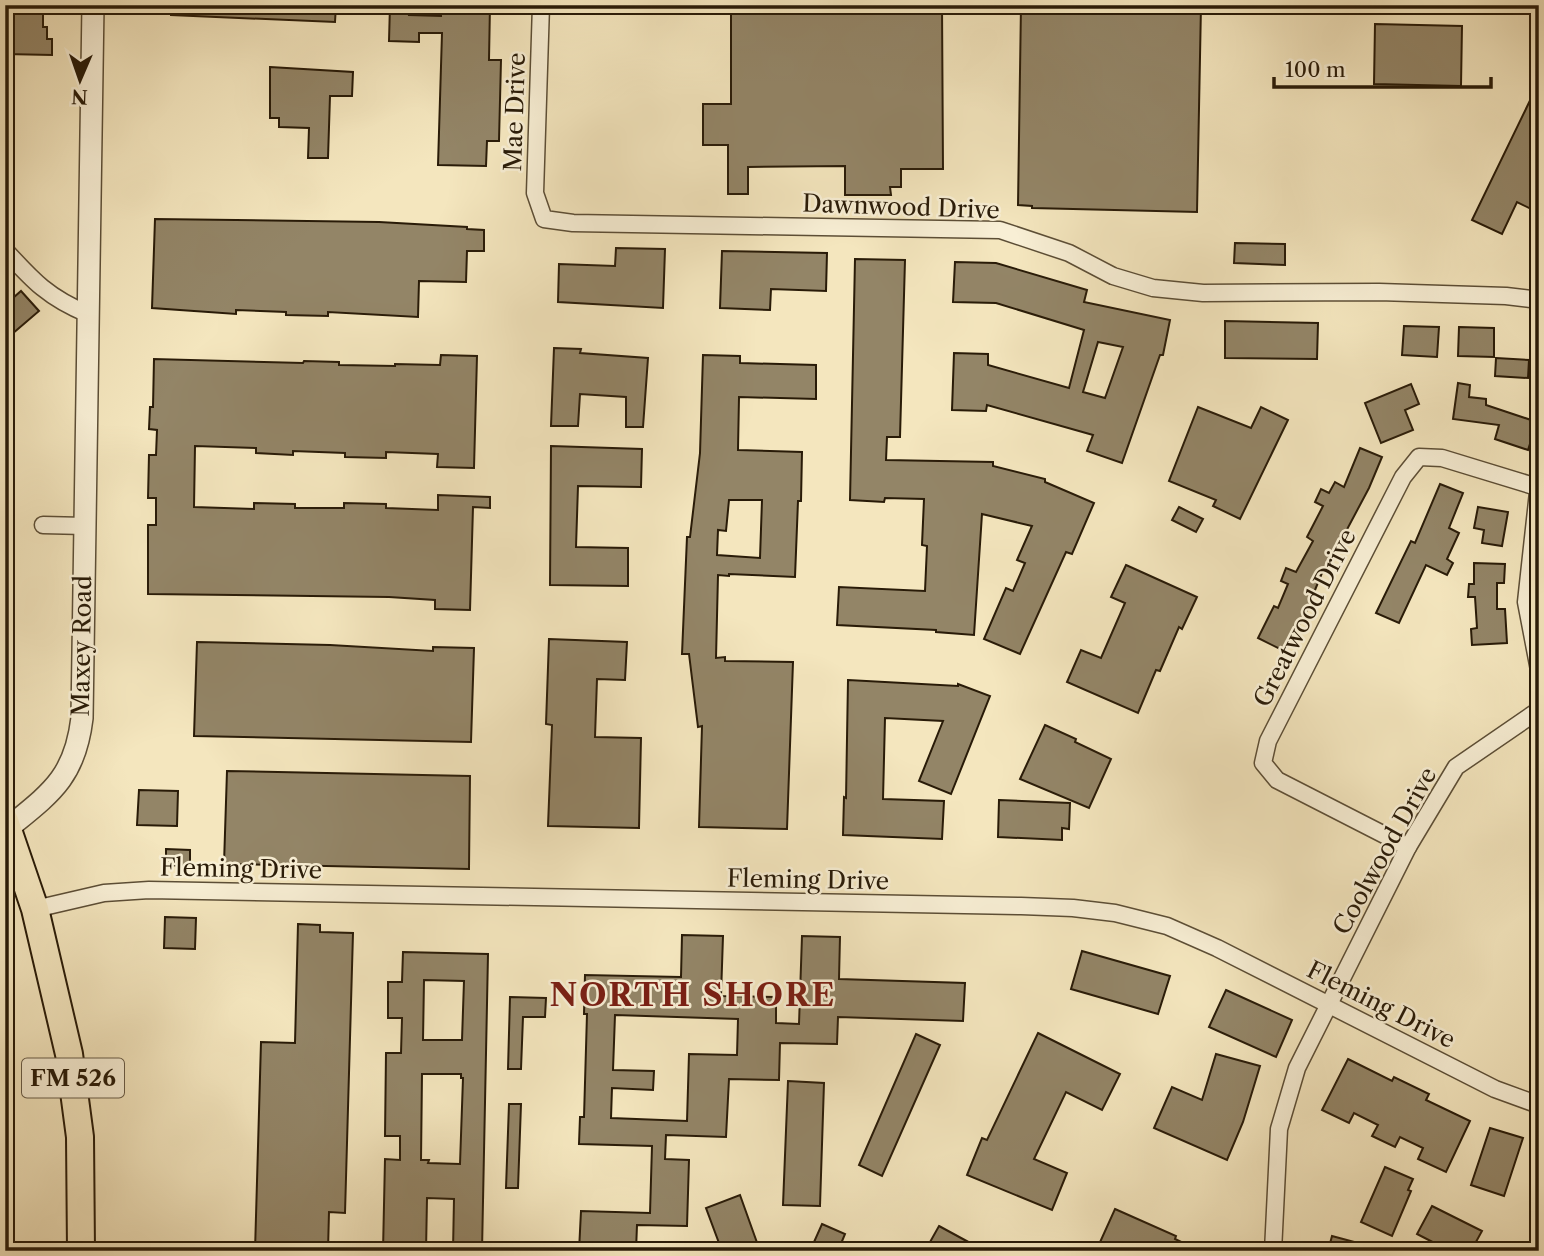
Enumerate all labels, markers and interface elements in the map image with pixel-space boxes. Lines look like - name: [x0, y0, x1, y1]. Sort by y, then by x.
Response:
- north arrow: [46, 46, 116, 116]
- scale bar: [1274, 46, 1492, 90]
- street label: Mae Drive: [498, 52, 531, 172]
- text: 100 m: [1285, 57, 1346, 82]
- text: N: [71, 85, 88, 108]
- street label: Dawnwood Drive: [802, 189, 1000, 224]
- street label: Greatwood Drive: [1247, 524, 1362, 712]
- street label: Maxey Road: [66, 575, 97, 717]
- street label: Coolwood Drive: [1327, 762, 1443, 939]
- street label: Fleming Drive: [160, 853, 322, 884]
- street label: Fleming Drive: [727, 864, 889, 895]
- street label: Fleming Drive: [1302, 955, 1460, 1054]
- district label: NORTH SHORE: [550, 975, 836, 1014]
- road number: FM 526: [22, 1058, 124, 1098]

